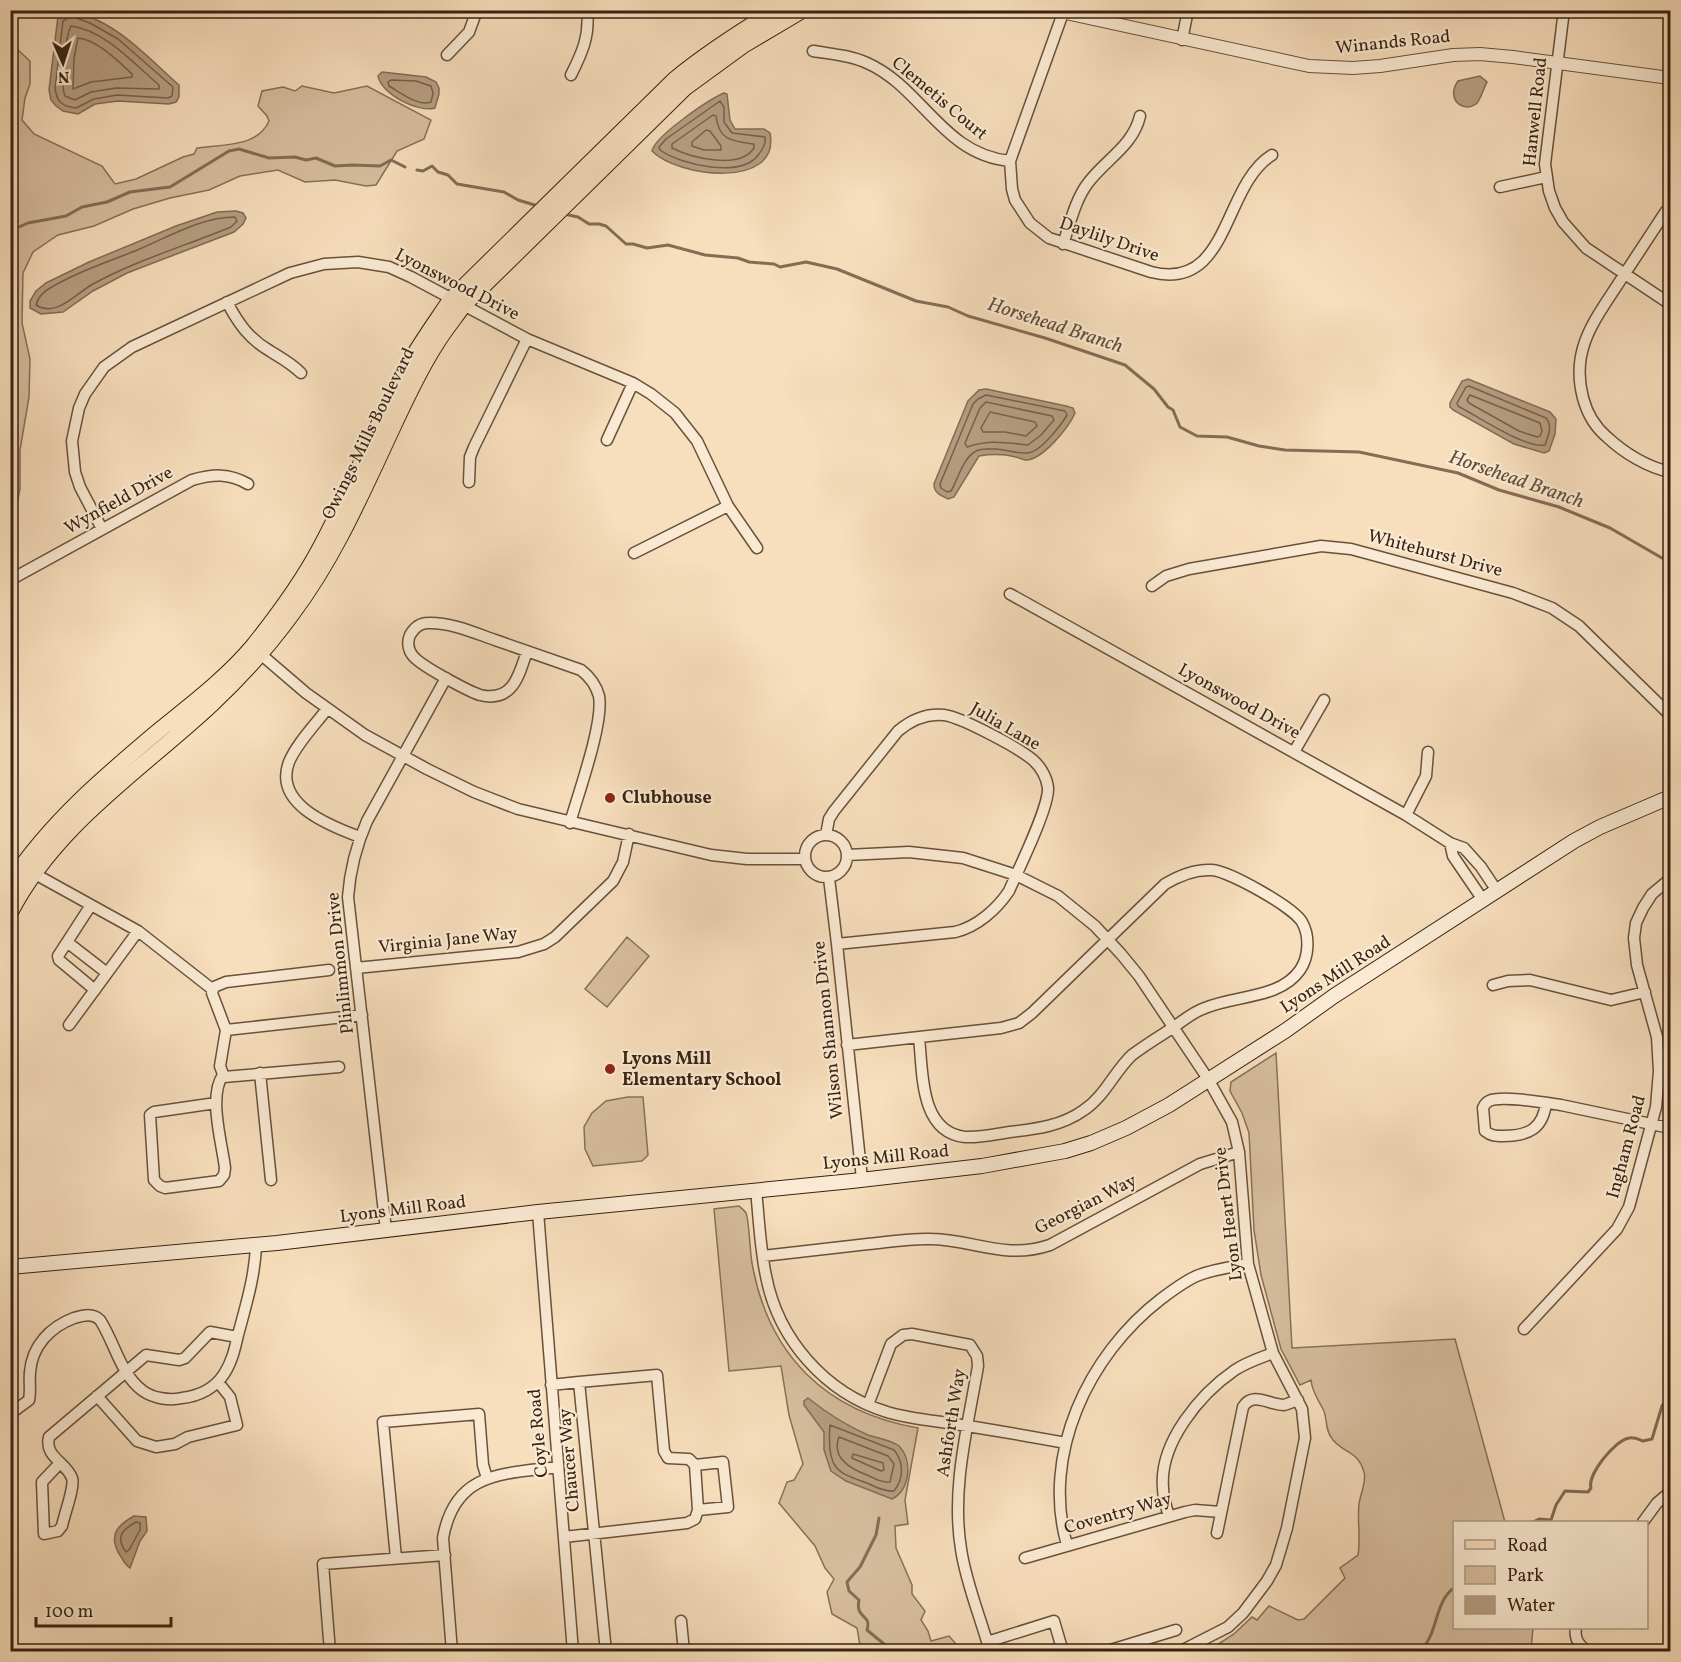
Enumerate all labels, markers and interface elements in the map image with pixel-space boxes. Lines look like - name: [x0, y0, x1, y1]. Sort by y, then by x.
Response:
- street label: Winands Road: [1334, 25, 1452, 61]
- north arrow: [33, 33, 93, 93]
- street label: Clemetis Court: [886, 51, 992, 147]
- street label: Hanwell Road: [1518, 56, 1554, 168]
- text: N: [57, 65, 70, 87]
- street label: Daylily Drive: [1056, 211, 1162, 269]
- street label: Lyonswood Drive: [390, 243, 524, 327]
- water label: Horsehead Branch: [984, 291, 1126, 361]
- street label: Owings Mills Boulevard: [316, 344, 422, 524]
- water label: Horsehead Branch: [1445, 444, 1587, 516]
- street label: Wynfield Drive: [60, 461, 178, 541]
- street label: Whitehurst Drive: [1365, 524, 1505, 584]
- street label: Lyonswood Drive: [1173, 658, 1305, 746]
- street label: Julia Lane: [965, 697, 1045, 757]
- place label: Clubhouse: [622, 786, 712, 811]
- marker: Clubhouse: [603, 791, 617, 805]
- street label: Plinlimmon Drive: [321, 891, 361, 1035]
- street label: Virginia Jane Way: [377, 921, 519, 961]
- street label: Lyons Mill Road: [1276, 930, 1396, 1020]
- street label: Wilson Shannon Drive: [807, 940, 851, 1120]
- place label: Lyons Mill Elementary School: [622, 1047, 782, 1093]
- marker: Lyons Mill Elementary School: [603, 1062, 617, 1076]
- street label: Ingham Road: [1601, 1092, 1653, 1202]
- street label: Lyons Mill Road: [821, 1139, 951, 1177]
- street label: Lyon Heart Drive: [1208, 1146, 1250, 1282]
- street label: Georgian Way: [1031, 1169, 1141, 1241]
- street label: Lyons Mill Road: [338, 1190, 468, 1230]
- street label: Ashforth Way: [931, 1367, 973, 1479]
- street label: Coyle Road: [523, 1388, 555, 1478]
- street label: Chaucer Way: [553, 1407, 587, 1513]
- street label: Coventry Way: [1061, 1487, 1175, 1541]
- legend: [1453, 1521, 1648, 1629]
- text: Road: [1507, 1534, 1548, 1559]
- text: Park: [1507, 1564, 1544, 1589]
- scale bar: [36, 1590, 171, 1628]
- text: Water: [1507, 1594, 1555, 1619]
- text: 100 m: [45, 1600, 94, 1625]

